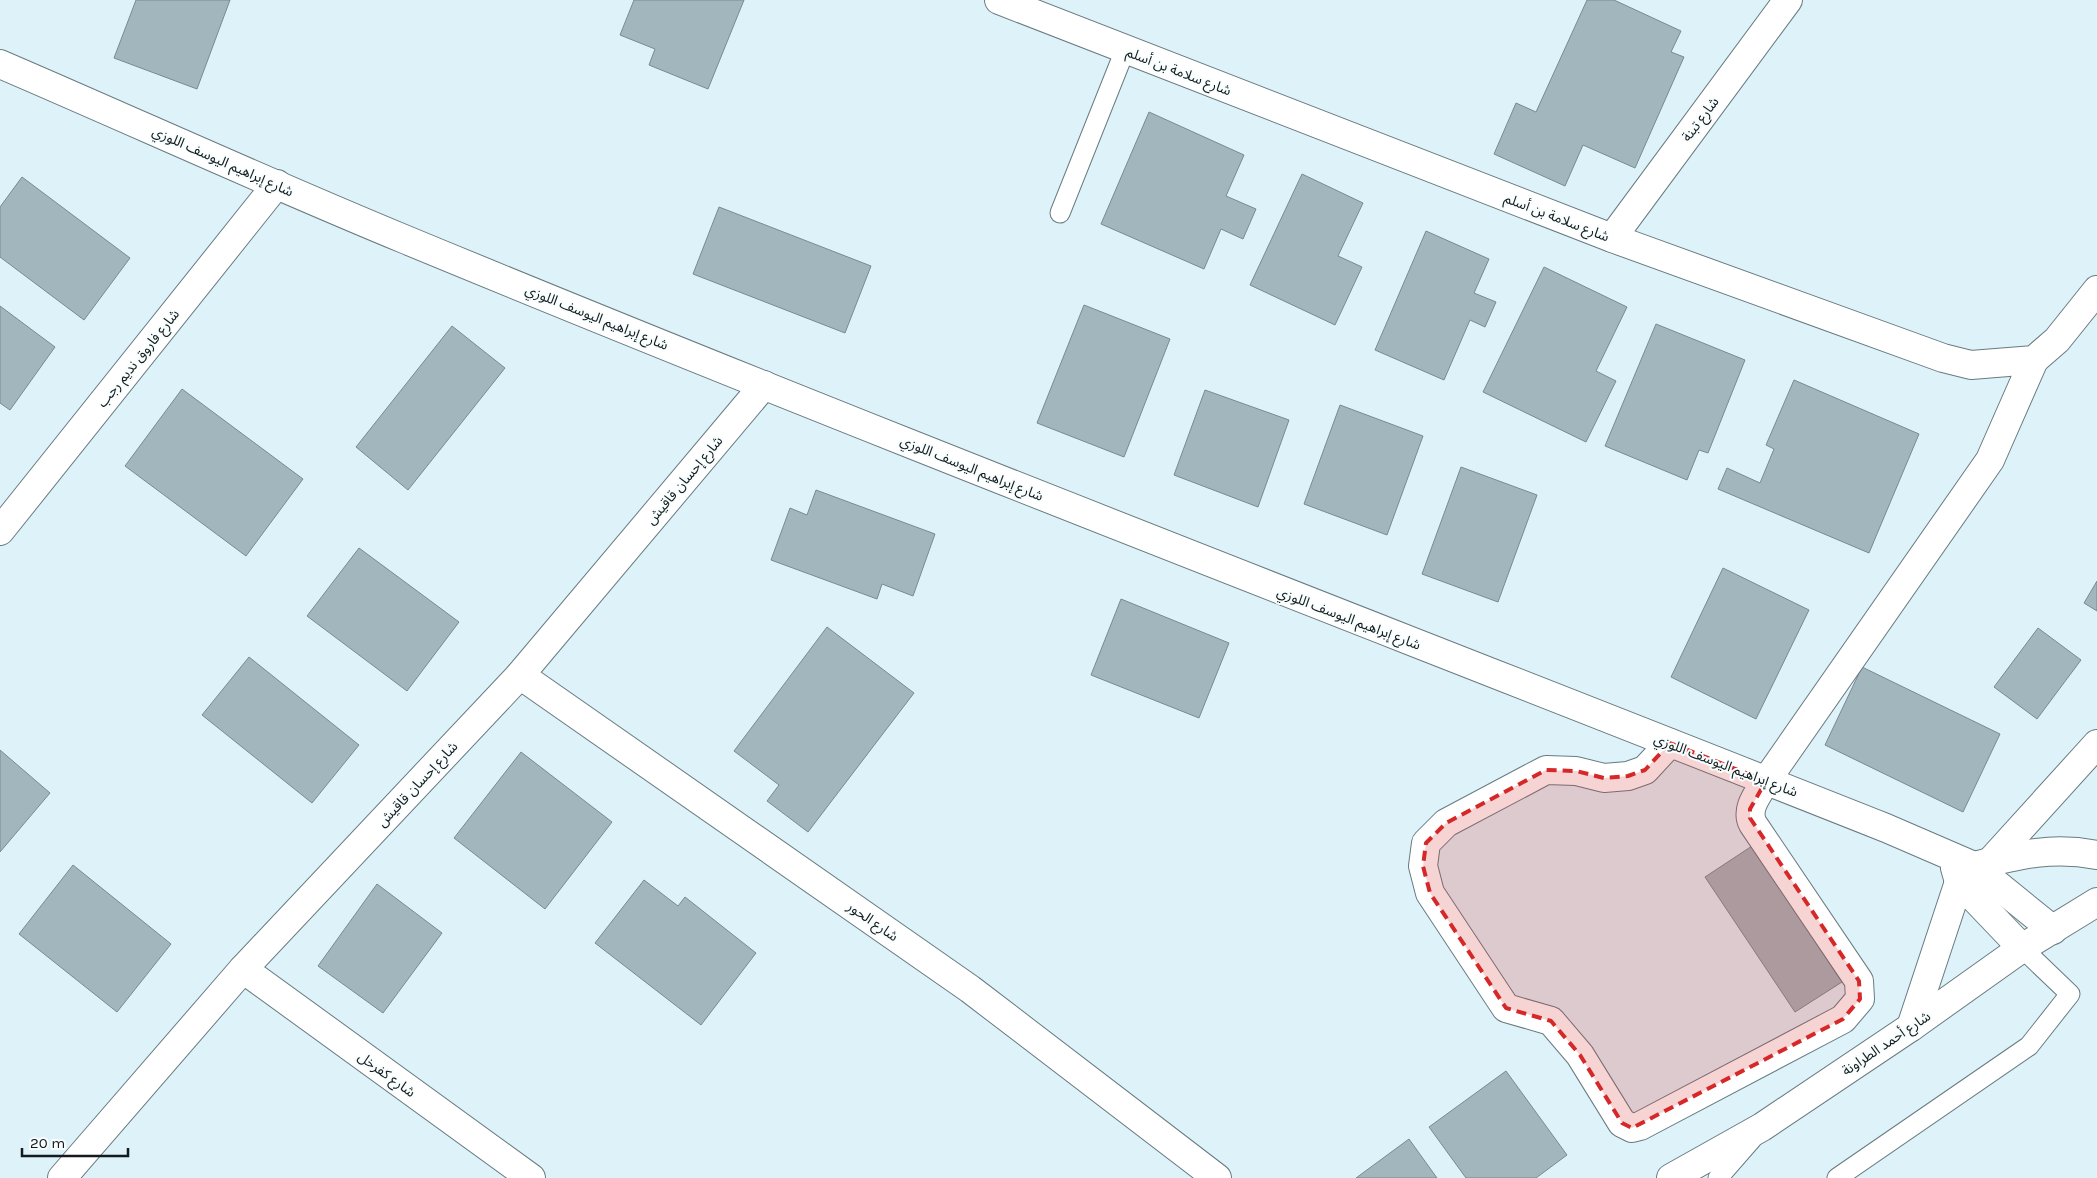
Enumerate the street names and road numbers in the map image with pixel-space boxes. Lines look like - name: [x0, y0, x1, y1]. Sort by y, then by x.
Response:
- street label: شارع سلامة بن أسلم: [1123, 43, 1234, 101]
- street label: شارع تبنة: [1678, 94, 1724, 146]
- street label: شارع إبراهيم اليوسف اللوزي: [149, 123, 296, 202]
- street label: شارع سلامة بن أسلم: [1501, 189, 1612, 247]
- street label: شارع إبراهيم اليوسف اللوزي: [522, 281, 671, 356]
- street label: شارع فاروق نديم رجب: [94, 306, 185, 412]
- street label: شارع إحسان قاقيش: [642, 432, 728, 529]
- street label: شارع إبراهيم اليوسف اللوزي: [897, 432, 1046, 507]
- street label: شارع إبراهيم اليوسف اللوزي: [1274, 583, 1423, 656]
- street label: شارع إبراهيم اليوسف اللوزي: [1651, 730, 1800, 803]
- street label: شارع إحسان قاقيش: [373, 738, 463, 832]
- street label: شارع الحور: [842, 897, 901, 947]
- street label: شارع أحمد الطراونة: [1838, 1007, 1935, 1081]
- street label: شارع كفرخل: [354, 1048, 419, 1103]

